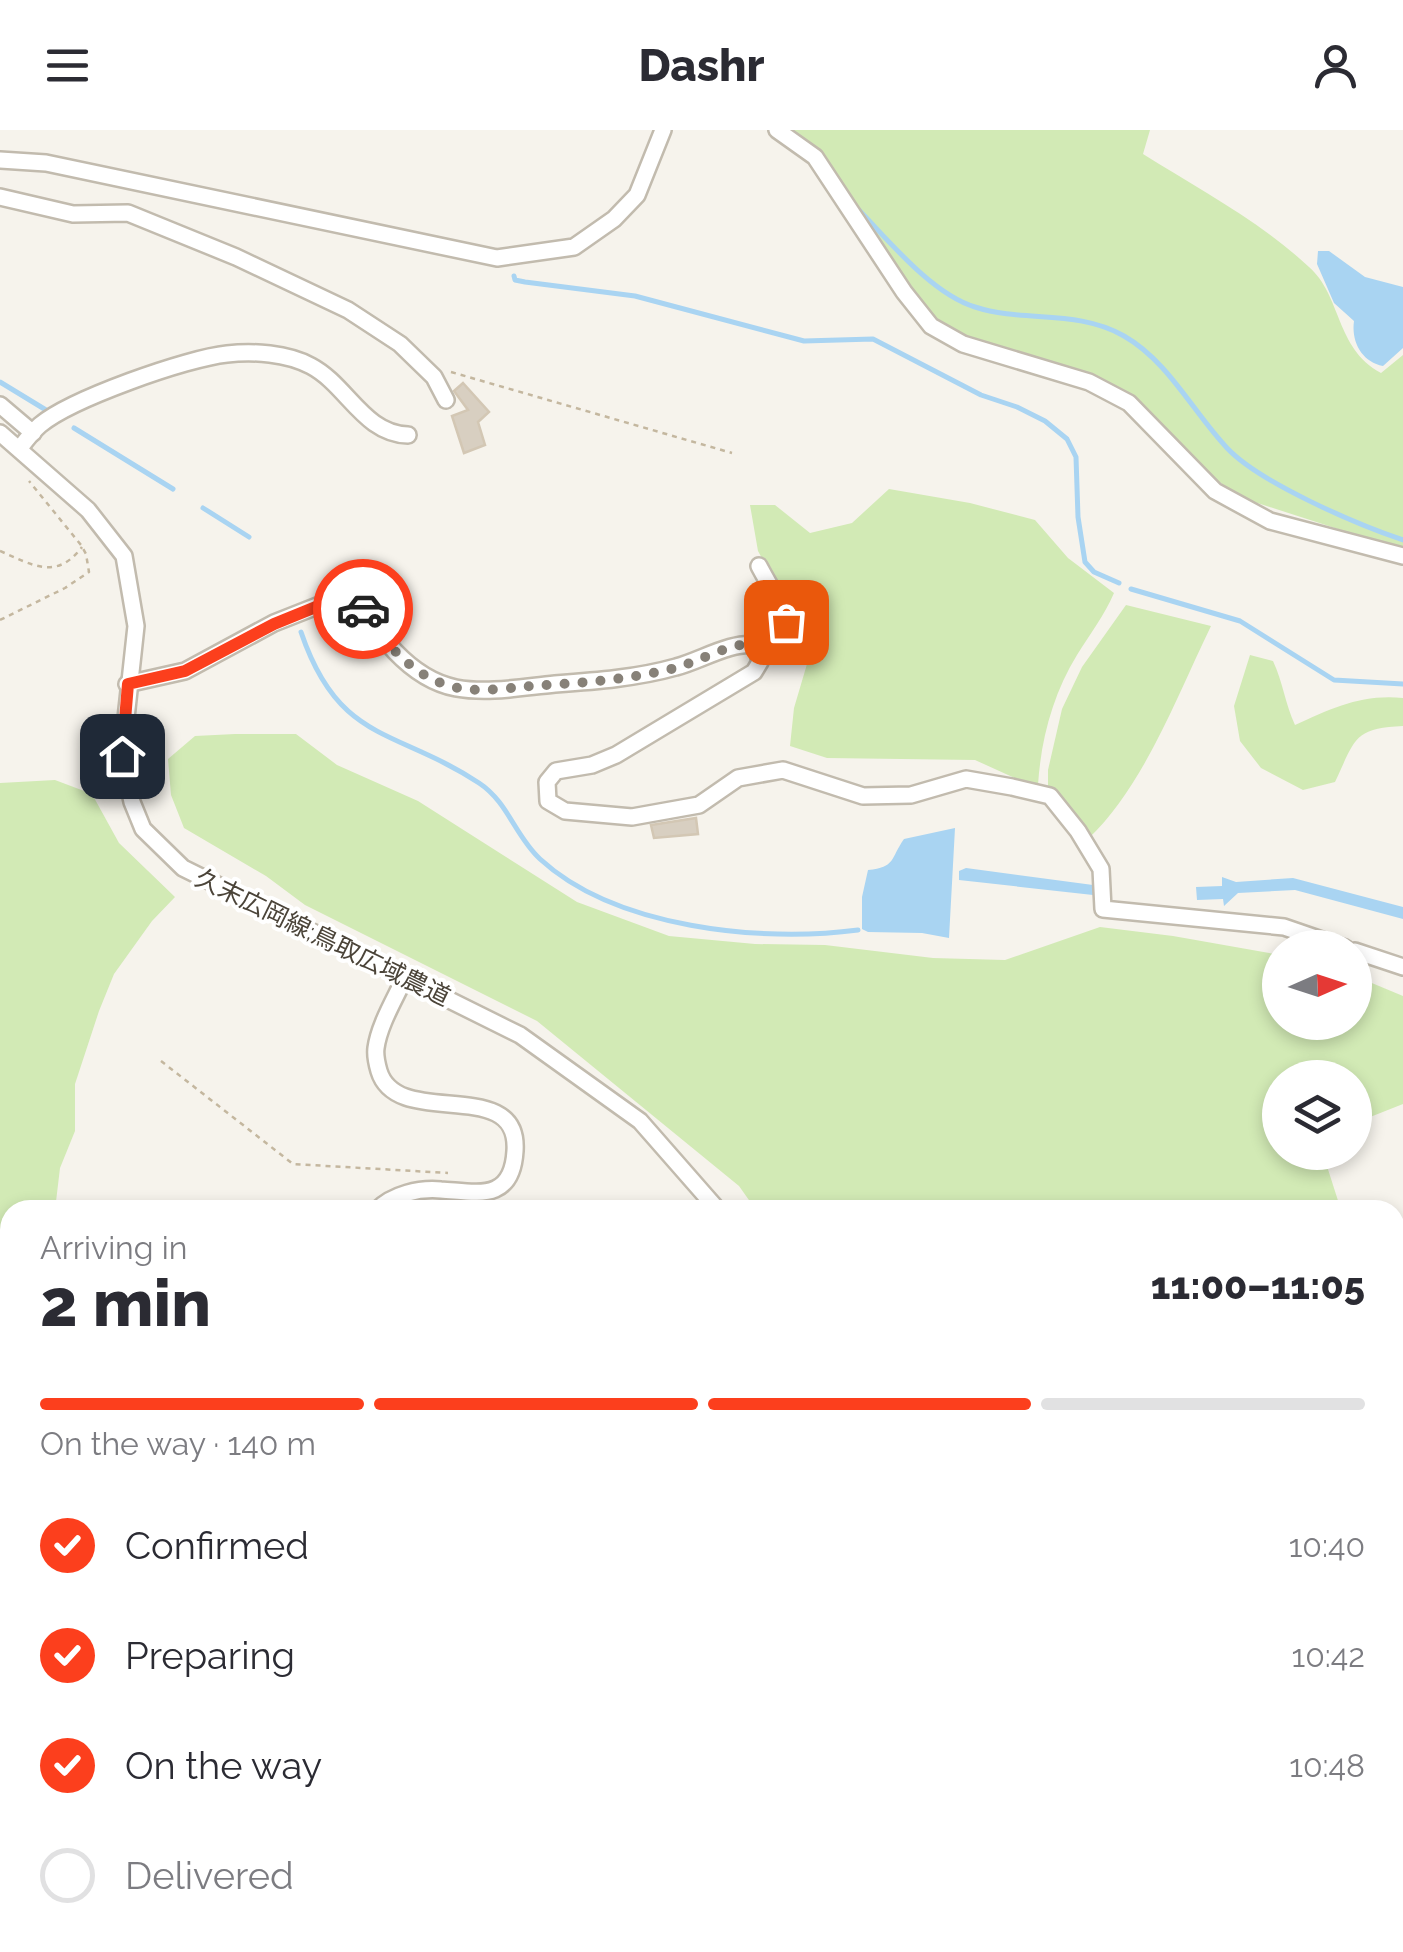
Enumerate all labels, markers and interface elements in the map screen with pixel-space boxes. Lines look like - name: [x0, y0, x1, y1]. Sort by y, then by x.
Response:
- icon: menu: [40, 38, 95, 93]
- icon: person: [1308, 38, 1363, 93]
- text: Dashr: [638, 39, 765, 92]
- courier: [313, 559, 413, 659]
- pin: [744, 580, 829, 665]
- icon: car: [336, 582, 391, 637]
- icon: bag: [759, 595, 814, 650]
- pin: [80, 714, 165, 799]
- icon: home: [95, 729, 150, 784]
- street label: 久末広岡線;鳥取広域農道: [191, 862, 455, 1012]
- north arrow: [1262, 930, 1372, 1040]
- map controls: [1262, 930, 1372, 1170]
- button: layers: [1262, 1060, 1372, 1170]
- text: Arriving in: [40, 1229, 187, 1266]
- text: 11:00–11:05: [1151, 1263, 1365, 1308]
- text: 2 min: [40, 1265, 211, 1341]
- text: On the way · 140 m: [40, 1425, 316, 1462]
- icon: check: [40, 1518, 95, 1573]
- text: Confirmed: [125, 1523, 309, 1568]
- text: 10:40: [1289, 1527, 1365, 1564]
- icon: check: [40, 1628, 95, 1683]
- text: Preparing: [125, 1633, 295, 1678]
- text: 10:42: [1292, 1637, 1365, 1674]
- icon: check: [40, 1738, 95, 1793]
- text: On the way: [125, 1743, 322, 1788]
- text: 10:48: [1289, 1747, 1365, 1784]
- text: Delivered: [125, 1853, 294, 1898]

